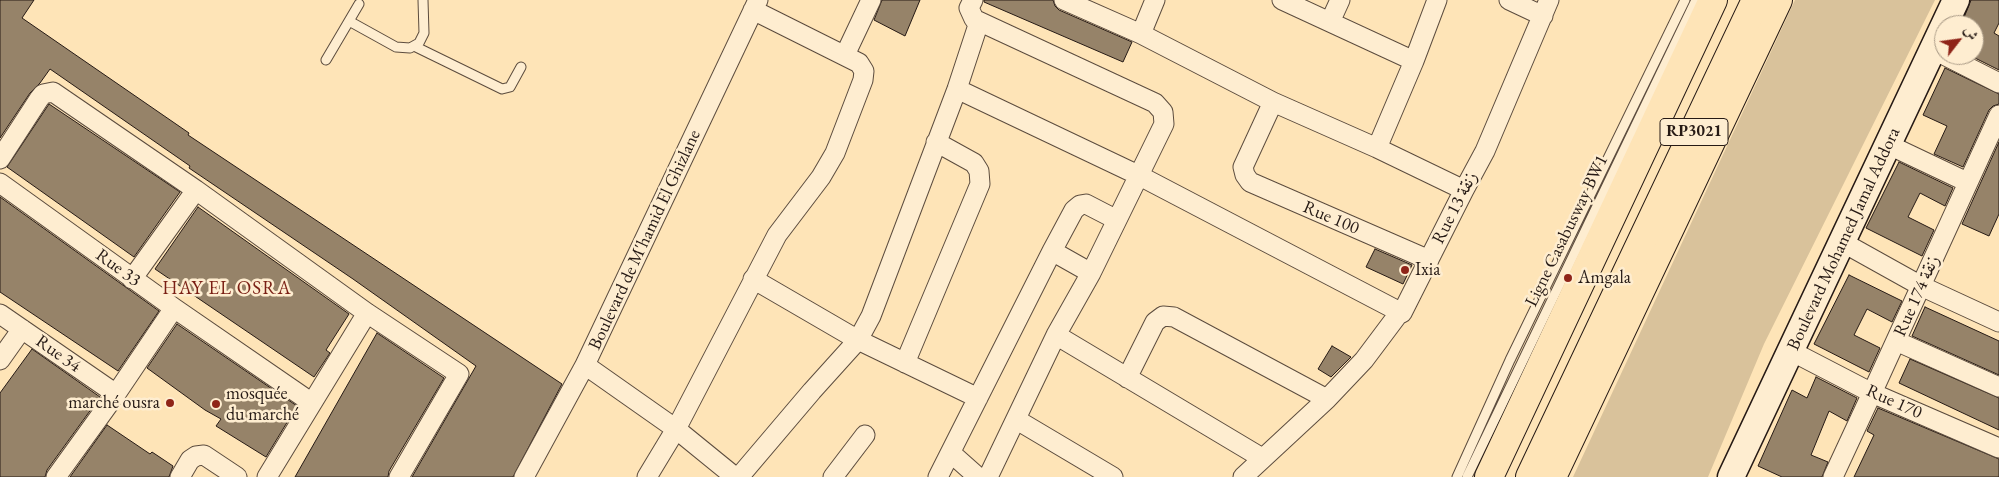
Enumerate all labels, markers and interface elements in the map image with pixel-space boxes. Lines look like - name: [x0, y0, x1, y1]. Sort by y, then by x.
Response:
- north arrow: [1934, 15, 1984, 65]
- text: ش: [1960, 22, 1982, 44]
- road number: RP3021: [1660, 118, 1728, 146]
- street label: Boulevard Mohamed Jamal Addora: [1783, 124, 1905, 354]
- street label: Boulevard de M'hamid El Ghizlane: [584, 126, 706, 354]
- street label: Ligne Casabusway BW1: [1521, 152, 1613, 310]
- street label: Rue 13 زنقة: [1428, 168, 1482, 248]
- street label: Rue 100: [1300, 197, 1362, 239]
- street label: Rue 33: [91, 245, 145, 291]
- street label: Rue 174 زنقة: [1890, 252, 1944, 340]
- place label: Ixia: [1415, 259, 1440, 281]
- marker: Ixia: [1399, 264, 1411, 276]
- place label: Amgala: [1578, 267, 1631, 289]
- marker: Amgala: [1562, 272, 1574, 284]
- district label: HAY EL OSRA: [161, 278, 293, 300]
- street label: Rue 34: [31, 331, 85, 377]
- street label: Rue 170: [1863, 380, 1925, 424]
- place label: mosquée du marché: [226, 383, 299, 426]
- place label: marché ousra: [68, 392, 160, 414]
- marker: marché ousra: [164, 397, 176, 409]
- marker: mosquée du marché: [210, 398, 222, 410]

